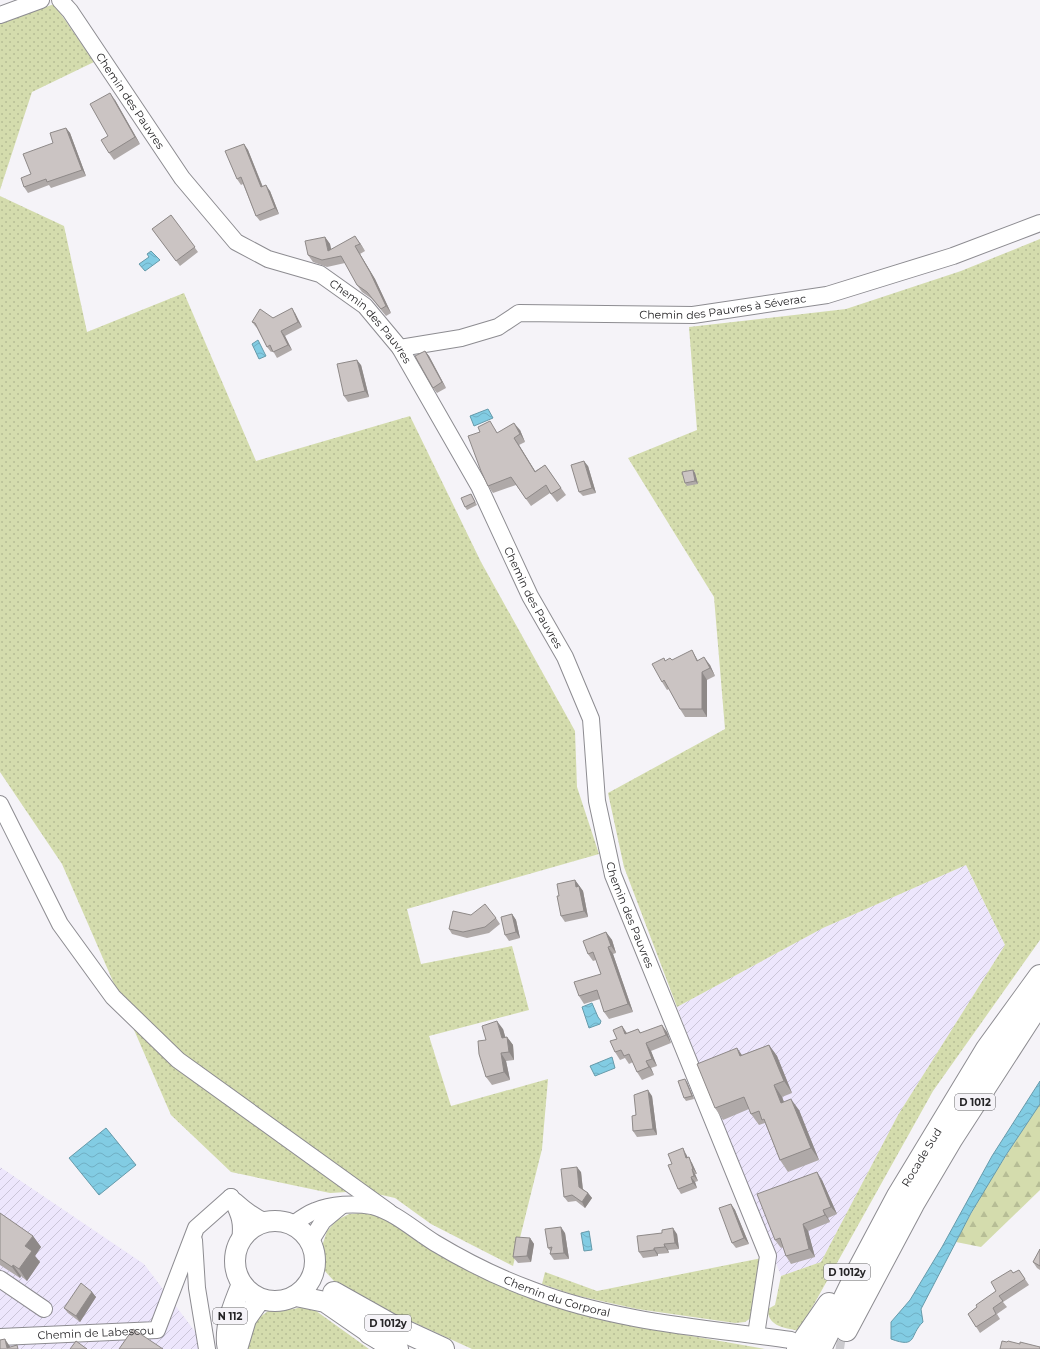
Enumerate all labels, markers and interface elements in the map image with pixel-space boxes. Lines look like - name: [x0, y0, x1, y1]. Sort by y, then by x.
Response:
- street label: Chemin des Pauvres: [93, 50, 168, 152]
- street label: Chemin des Pauvres: [327, 276, 415, 366]
- street label: Chemin des Pauvres à Séverac: [639, 291, 807, 322]
- street label: Chemin des Pauvres: [501, 544, 566, 652]
- street label: Chemin des Pauvres: [603, 861, 657, 971]
- road number: D 1012: [955, 1094, 995, 1110]
- street label: Rocade Sud: [898, 1125, 945, 1189]
- road number: D 1012y: [824, 1264, 870, 1280]
- street label: Chemin du Corporal: [502, 1272, 612, 1320]
- road number: N 112: [213, 1308, 247, 1324]
- road number: D 1012y: [365, 1315, 411, 1331]
- street label: Chemin de Labescou: [37, 1323, 155, 1342]

